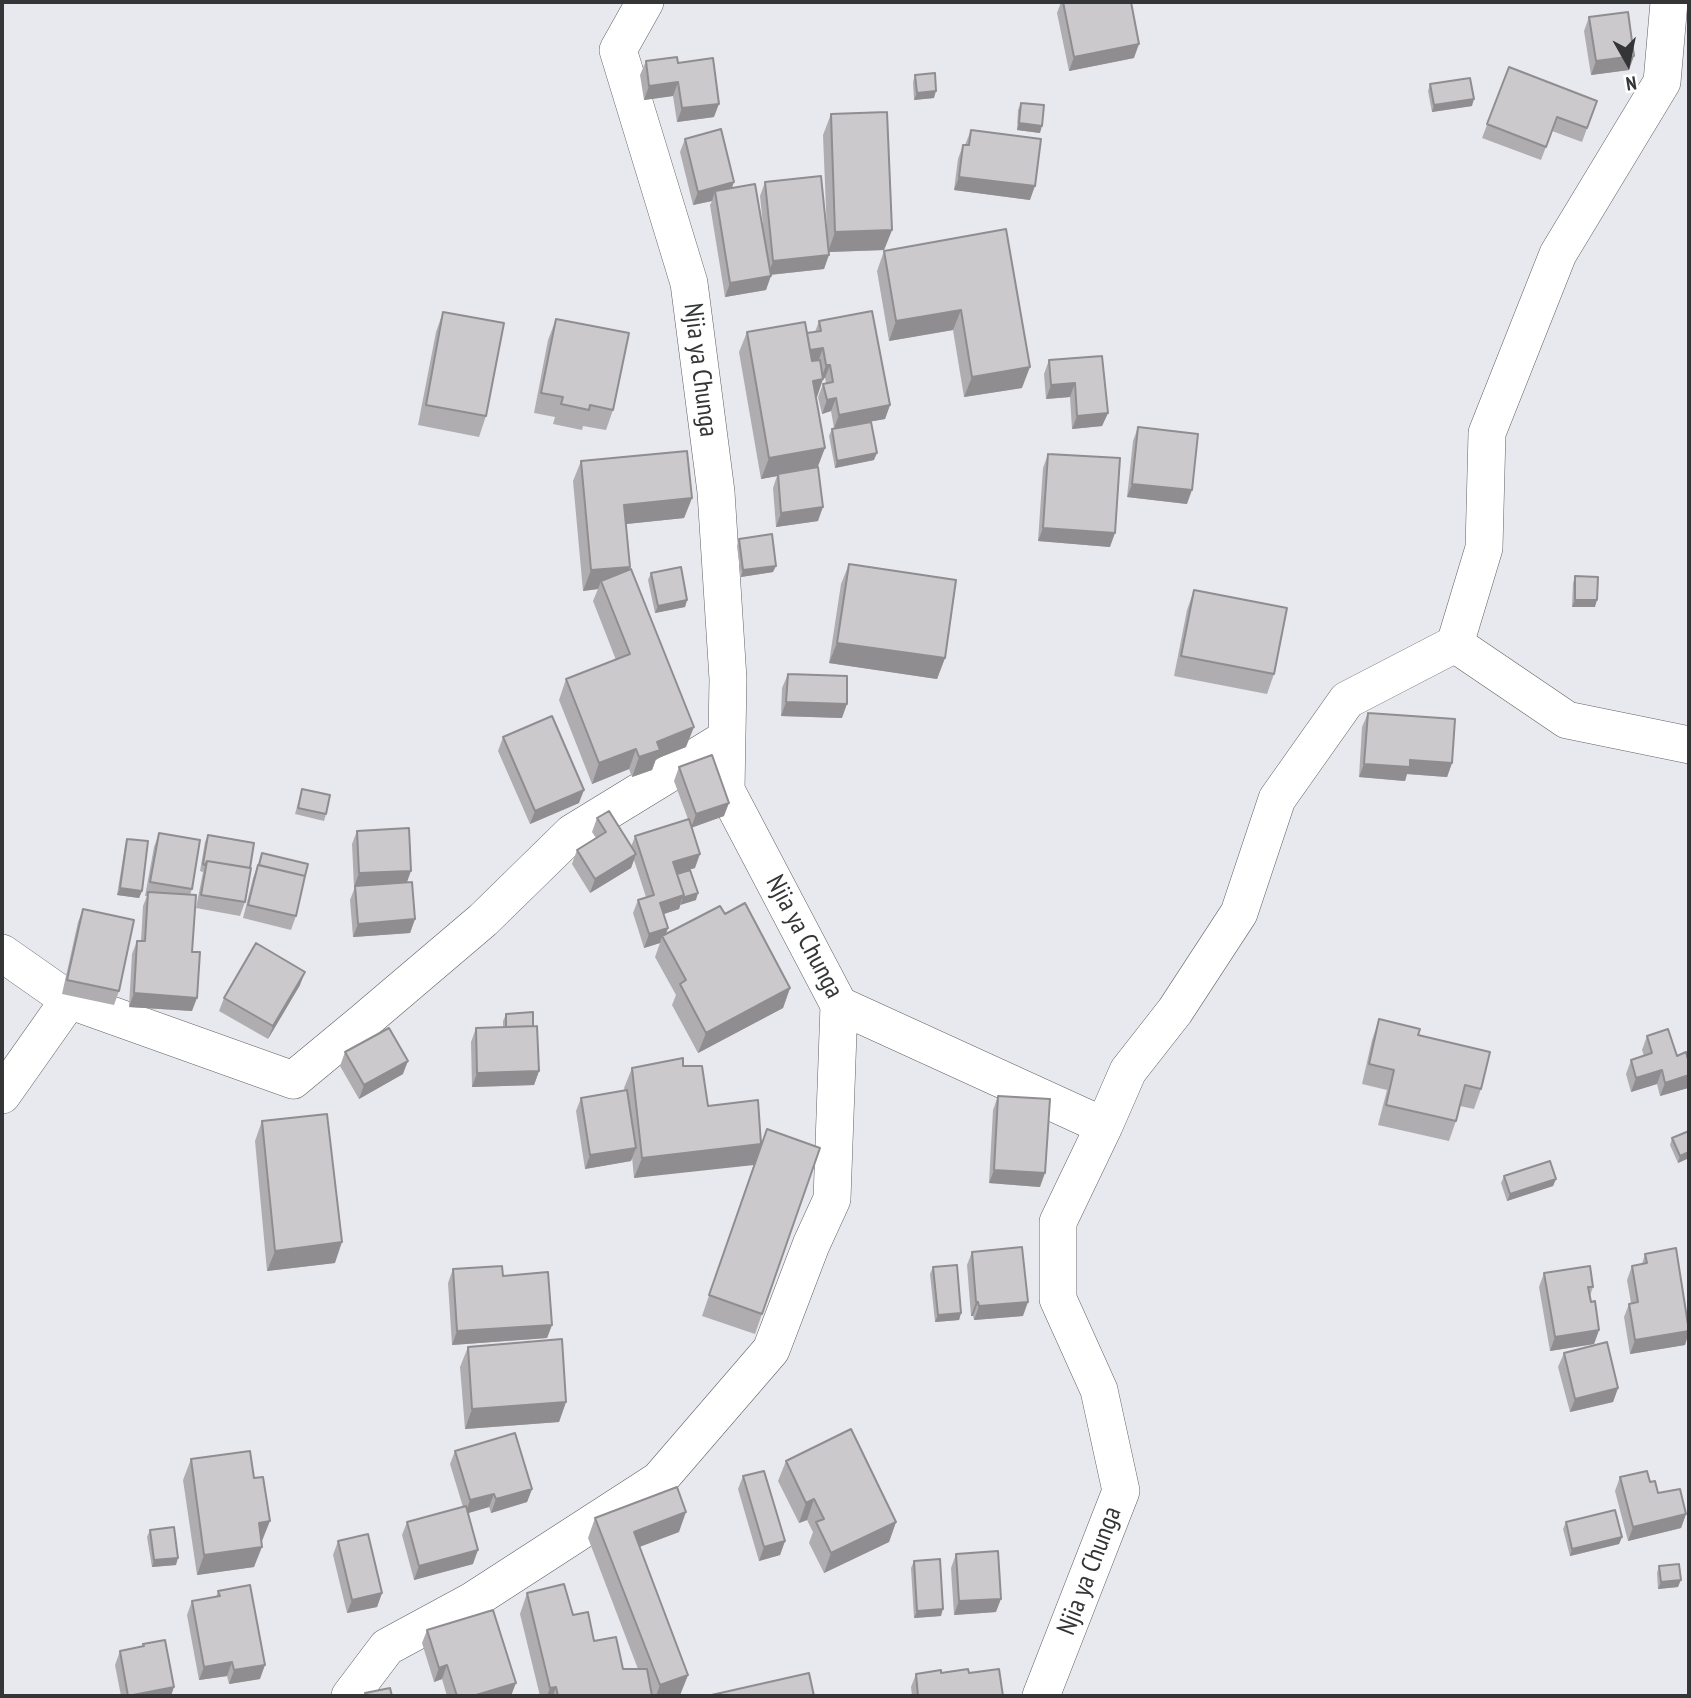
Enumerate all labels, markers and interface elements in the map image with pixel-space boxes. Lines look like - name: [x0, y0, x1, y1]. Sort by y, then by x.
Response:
- north arrow: [1593, 28, 1663, 98]
- text: N: [1624, 71, 1638, 96]
- street label: Njia ya Chunga: [676, 301, 724, 439]
- street label: Njia ya Chunga: [759, 870, 849, 1004]
- street label: Njia ya Chunga: [1051, 1503, 1129, 1639]

